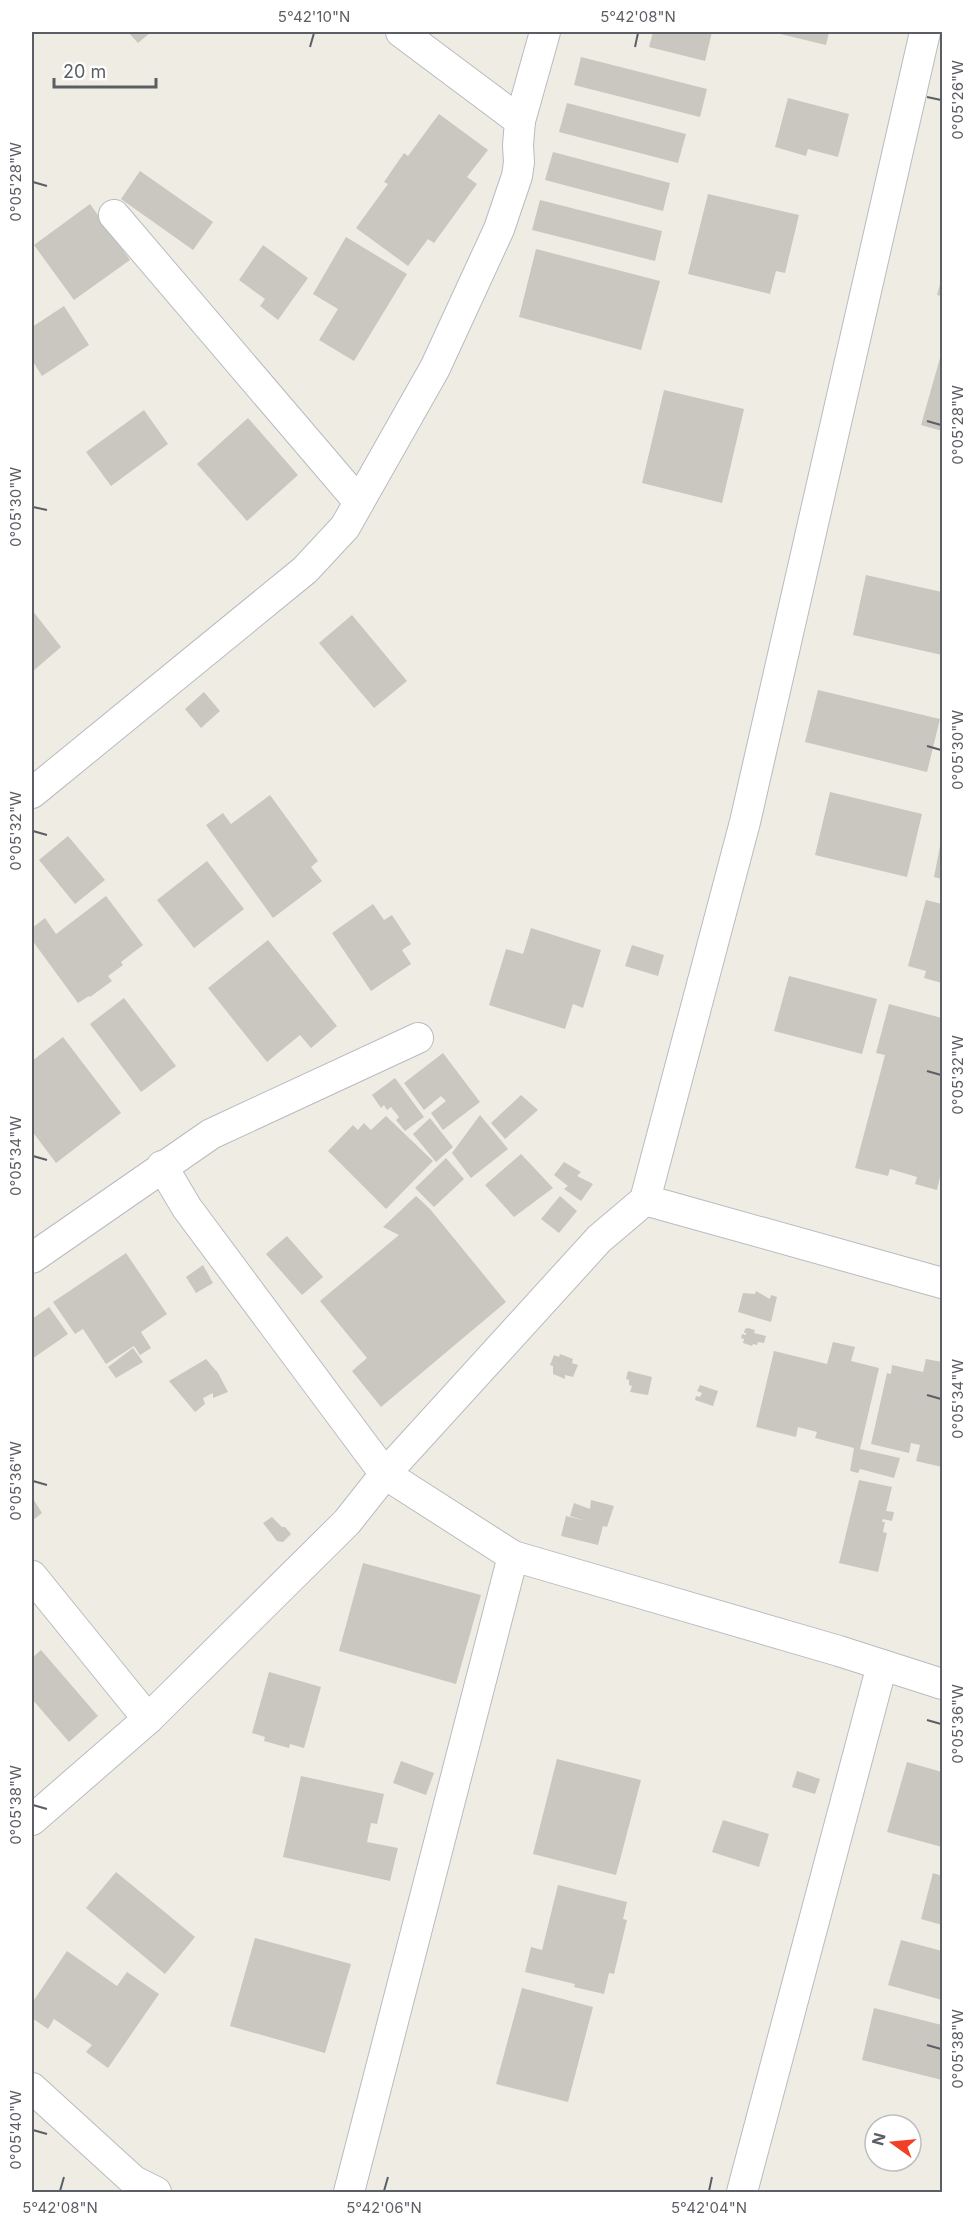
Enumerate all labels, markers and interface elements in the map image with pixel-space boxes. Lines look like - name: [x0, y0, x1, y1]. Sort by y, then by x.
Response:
- text: 5°42'10"N: [278, 7, 350, 26]
- text: 5°42'08"N: [600, 7, 676, 26]
- scale bar: [54, 51, 156, 89]
- text: 0°05'26"W: [948, 60, 967, 140]
- text: 20 m: [63, 61, 106, 82]
- text: 0°05'28"W: [6, 142, 25, 222]
- text: 0°05'28"W: [948, 385, 967, 465]
- text: 0°05'30"W: [6, 467, 25, 547]
- text: 0°05'30"W: [948, 710, 967, 790]
- text: 0°05'32"W: [6, 791, 25, 871]
- text: 0°05'32"W: [948, 1035, 967, 1115]
- text: 0°05'34"W: [6, 1116, 25, 1196]
- text: 0°05'34"W: [948, 1359, 967, 1439]
- text: 0°05'36"W: [6, 1441, 25, 1521]
- text: 0°05'36"W: [948, 1684, 967, 1764]
- text: 0°05'38"W: [6, 1765, 25, 1845]
- text: 0°05'38"W: [948, 2009, 967, 2089]
- text: 0°05'40"W: [6, 2090, 25, 2170]
- north arrow: [863, 2113, 923, 2173]
- text: N: [867, 2131, 890, 2148]
- text: 5°42'08"N: [22, 2198, 98, 2217]
- text: 5°42'06"N: [346, 2198, 422, 2217]
- text: 5°42'04"N: [671, 2198, 747, 2217]

